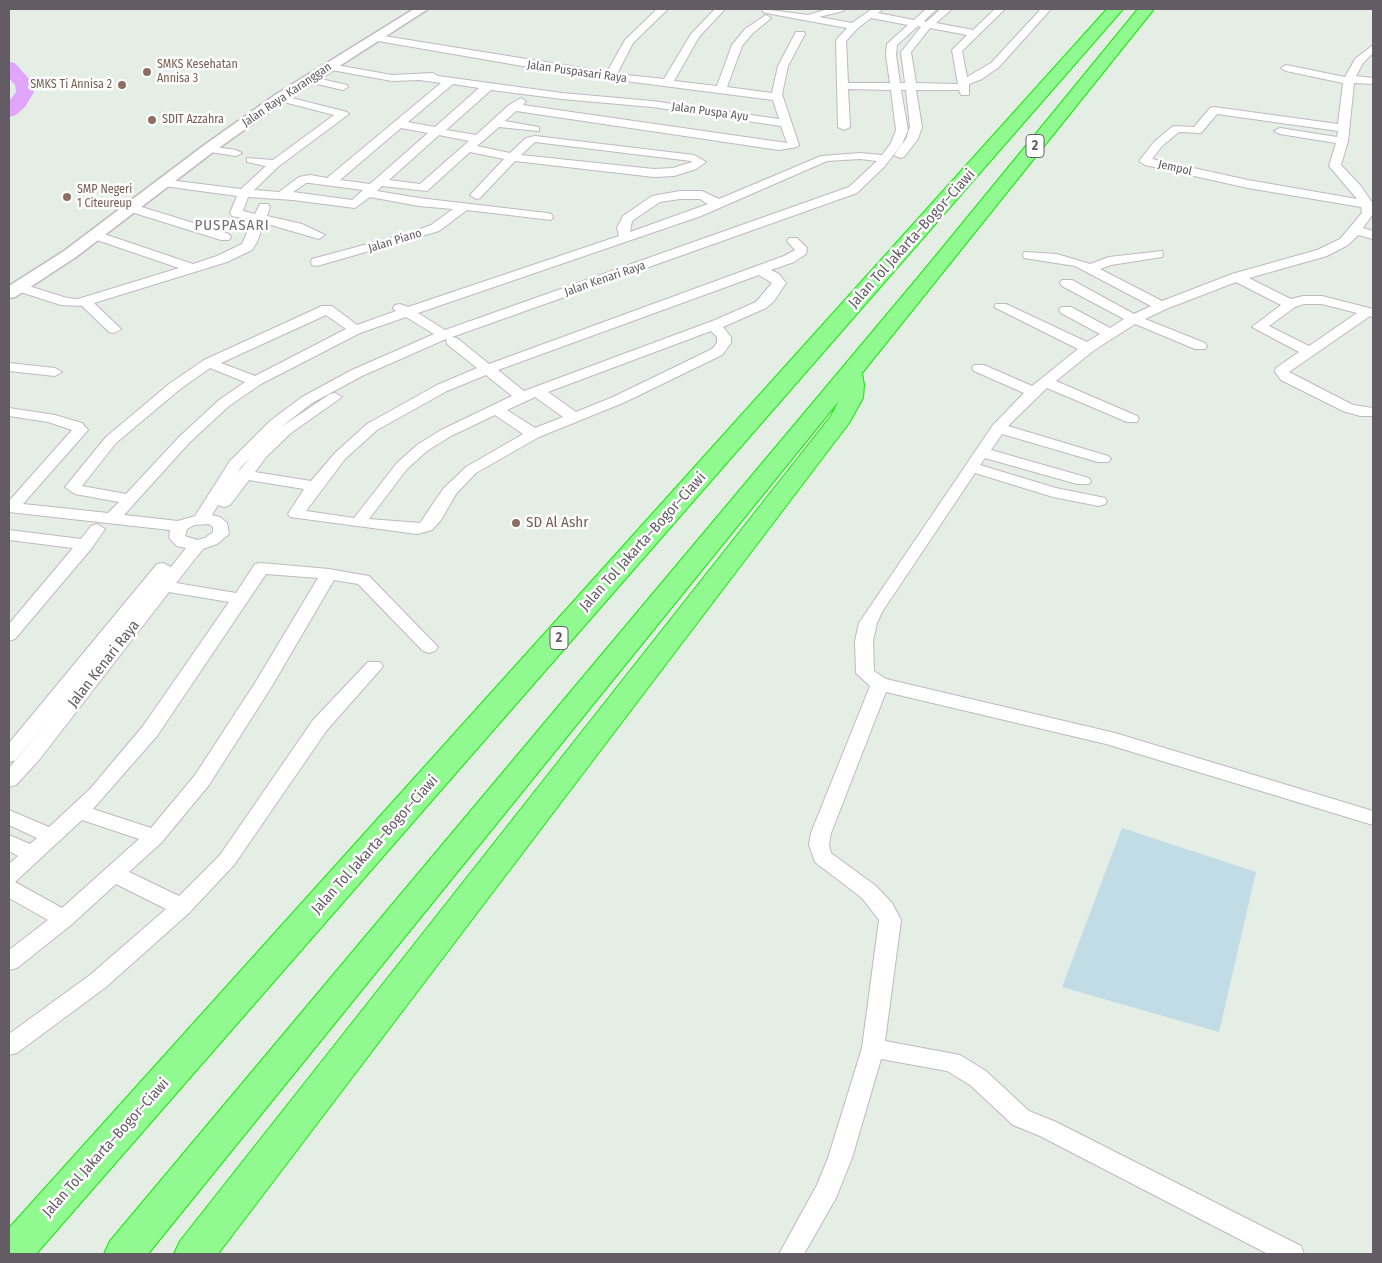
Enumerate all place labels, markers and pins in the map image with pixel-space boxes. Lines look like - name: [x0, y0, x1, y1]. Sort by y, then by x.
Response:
- place label: SMKS Kesehatan Annisa 3: [157, 58, 238, 86]
- marker: SMKS Kesehatan Annisa 3: [141, 66, 153, 78]
- place label: SMKS Ti Annisa 2: [30, 78, 112, 92]
- marker: SMKS Ti Annisa 2: [116, 79, 128, 91]
- place label: SDIT Azzahra: [162, 113, 224, 127]
- marker: SDIT Azzahra: [146, 114, 158, 126]
- place label: SMP Negeri 1 Citeureup: [77, 183, 132, 211]
- marker: SMP Negeri 1 Citeureup: [61, 191, 73, 203]
- place label: SD Al Ashr: [526, 514, 588, 532]
- marker: SD Al Ashr: [510, 517, 522, 529]

